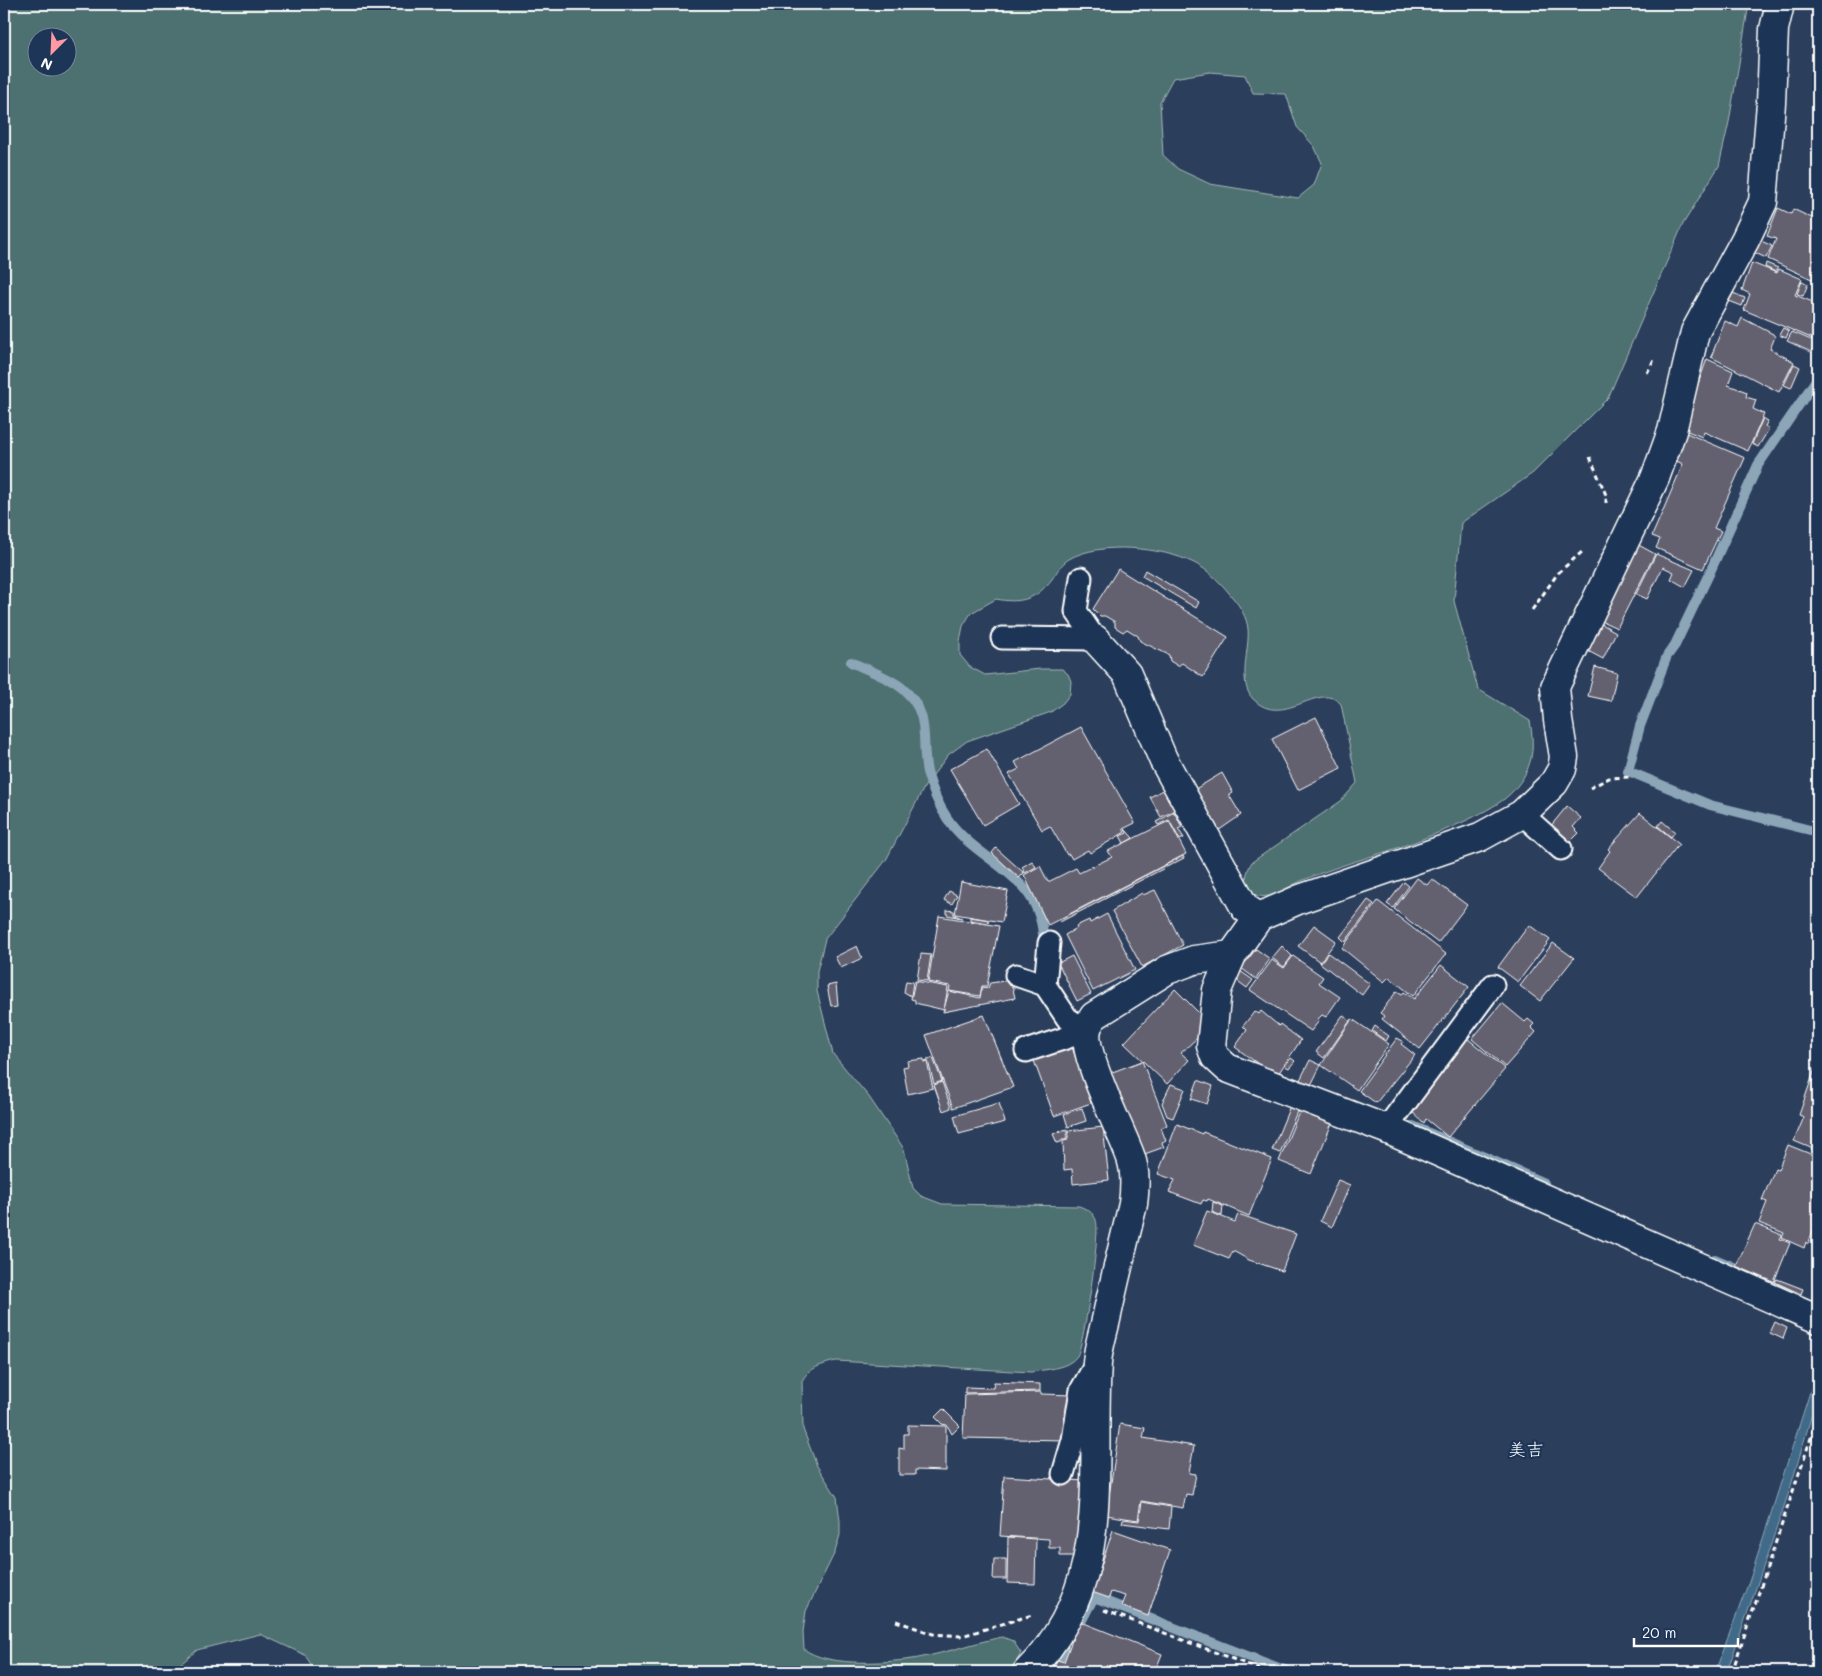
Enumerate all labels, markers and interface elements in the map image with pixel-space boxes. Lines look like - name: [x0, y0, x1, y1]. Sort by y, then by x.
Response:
- north arrow: [28, 28, 78, 78]
- text: N: [38, 53, 55, 75]
- district label: 美吉: [1508, 1437, 1544, 1461]
- scale bar: [1634, 1616, 1738, 1648]
- text: 20 m: [1642, 1622, 1676, 1642]

